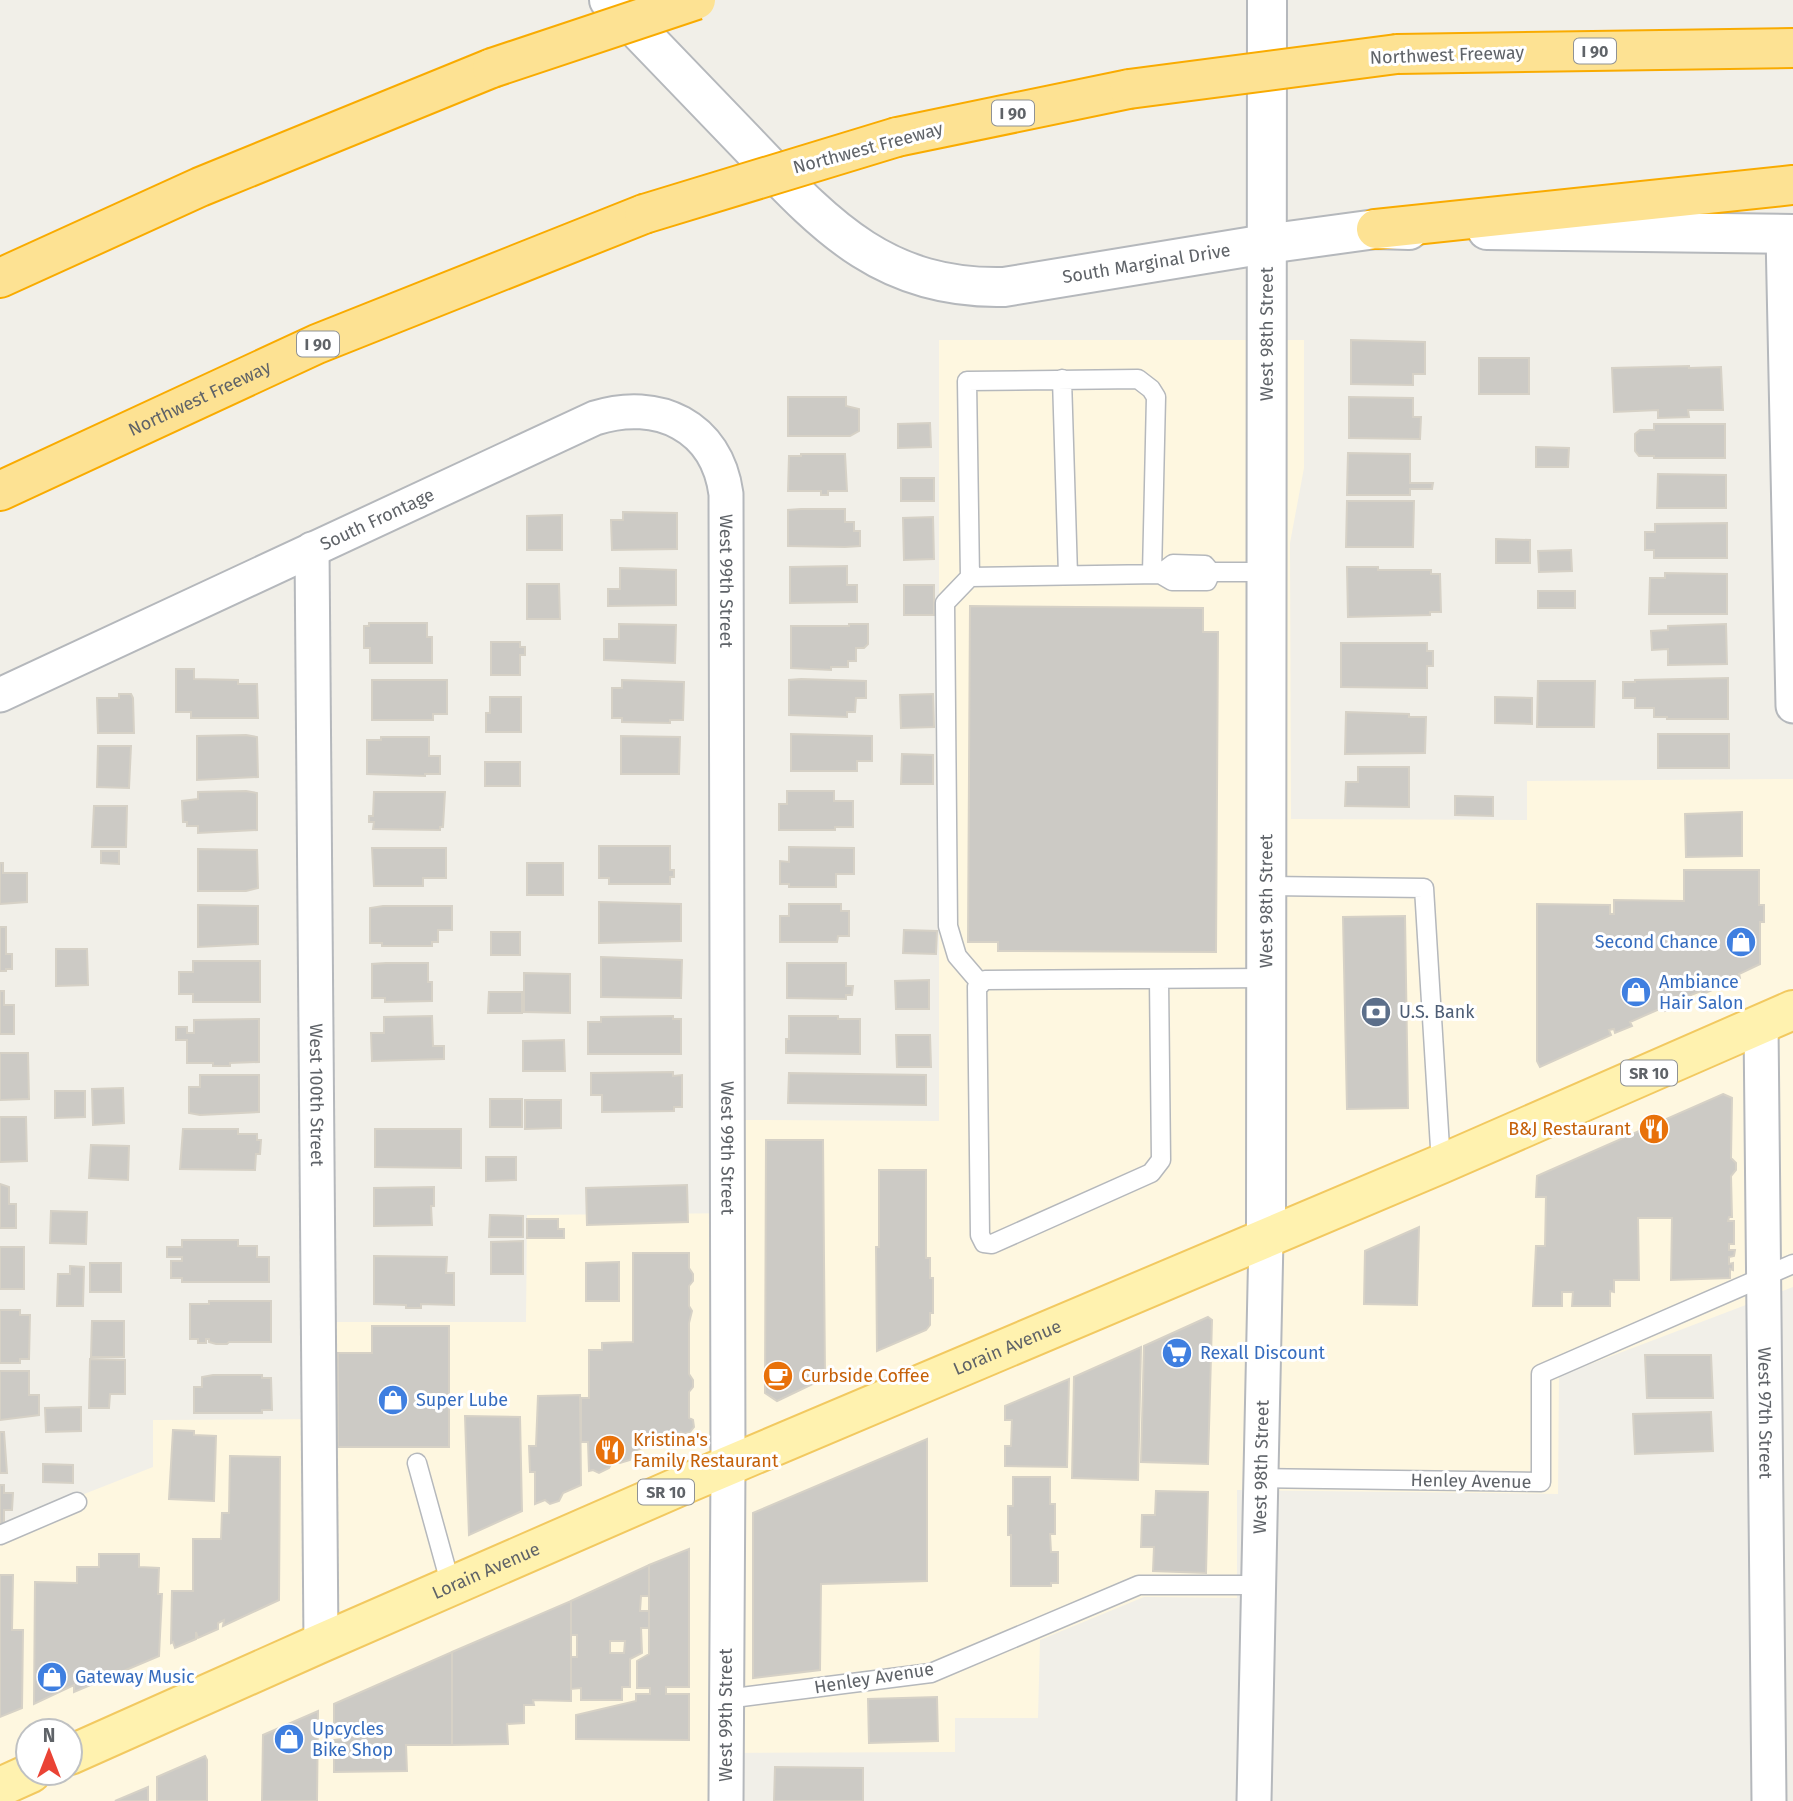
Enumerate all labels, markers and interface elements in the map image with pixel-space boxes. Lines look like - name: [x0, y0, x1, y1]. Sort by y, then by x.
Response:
- road number: I 90: [1574, 38, 1616, 64]
- street label: Northwest Freeway: [1369, 41, 1525, 69]
- road number: I 90: [992, 100, 1034, 125]
- street label: Northwest Freeway: [791, 117, 946, 179]
- street label: South Marginal Drive: [1061, 239, 1232, 288]
- street label: West 98th Street: [1256, 266, 1278, 401]
- road number: I 90: [297, 332, 339, 356]
- street label: Northwest Freeway: [125, 356, 274, 441]
- street label: South Frontage: [317, 483, 438, 555]
- street label: West 99th Street: [715, 514, 737, 648]
- street label: West 98th Street: [1255, 833, 1277, 968]
- shop icon: Second Chance: [1724, 925, 1758, 959]
- place label: Second Chance: [1595, 931, 1718, 953]
- place label: Ambiance Hair Salon: [1659, 971, 1744, 1014]
- shop icon: Ambiance Hair Salon: [1619, 975, 1653, 1009]
- bank icon: U.S. Bank: [1359, 995, 1393, 1029]
- place label: U.S. Bank: [1399, 1001, 1475, 1023]
- street label: West 100th Street: [305, 1023, 328, 1167]
- road number: SR 10: [1621, 1060, 1677, 1086]
- street label: West 99th Street: [716, 1081, 738, 1215]
- restaurant icon: B&J Restaurant: [1637, 1112, 1671, 1146]
- place label: B&J Restaurant: [1508, 1118, 1631, 1140]
- street label: Lorain Avenue: [950, 1315, 1065, 1380]
- supermarket icon: Rexall Discount: [1160, 1336, 1194, 1370]
- place label: Rexall Discount: [1200, 1342, 1326, 1364]
- street label: West 97th Street: [1753, 1347, 1777, 1480]
- cafe icon: Curbside Coffee: [761, 1359, 795, 1393]
- place label: Curbside Coffee: [801, 1365, 929, 1387]
- shop icon: Super Lube: [376, 1383, 410, 1417]
- place label: Super Lube: [416, 1389, 508, 1411]
- street label: West 98th Street: [1249, 1399, 1274, 1534]
- place label: Kristina's Family Restaurant: [633, 1429, 779, 1472]
- restaurant icon: Kristina's Family Restaurant: [593, 1433, 627, 1467]
- street label: Henley Avenue: [1410, 1469, 1532, 1493]
- road number: SR 10: [638, 1480, 694, 1504]
- street label: Lorain Avenue: [429, 1538, 543, 1604]
- street label: West 99th Street: [715, 1648, 737, 1782]
- street label: Henley Avenue: [813, 1658, 935, 1698]
- shop icon: Gateway Music: [35, 1660, 69, 1694]
- place label: Gateway Music: [75, 1666, 195, 1688]
- north arrow: [14, 1717, 84, 1787]
- place label: Upcycles Bike Shop: [312, 1718, 393, 1761]
- shop icon: Upcycles Bike Shop: [272, 1722, 306, 1756]
- text: N: [43, 1724, 55, 1747]

